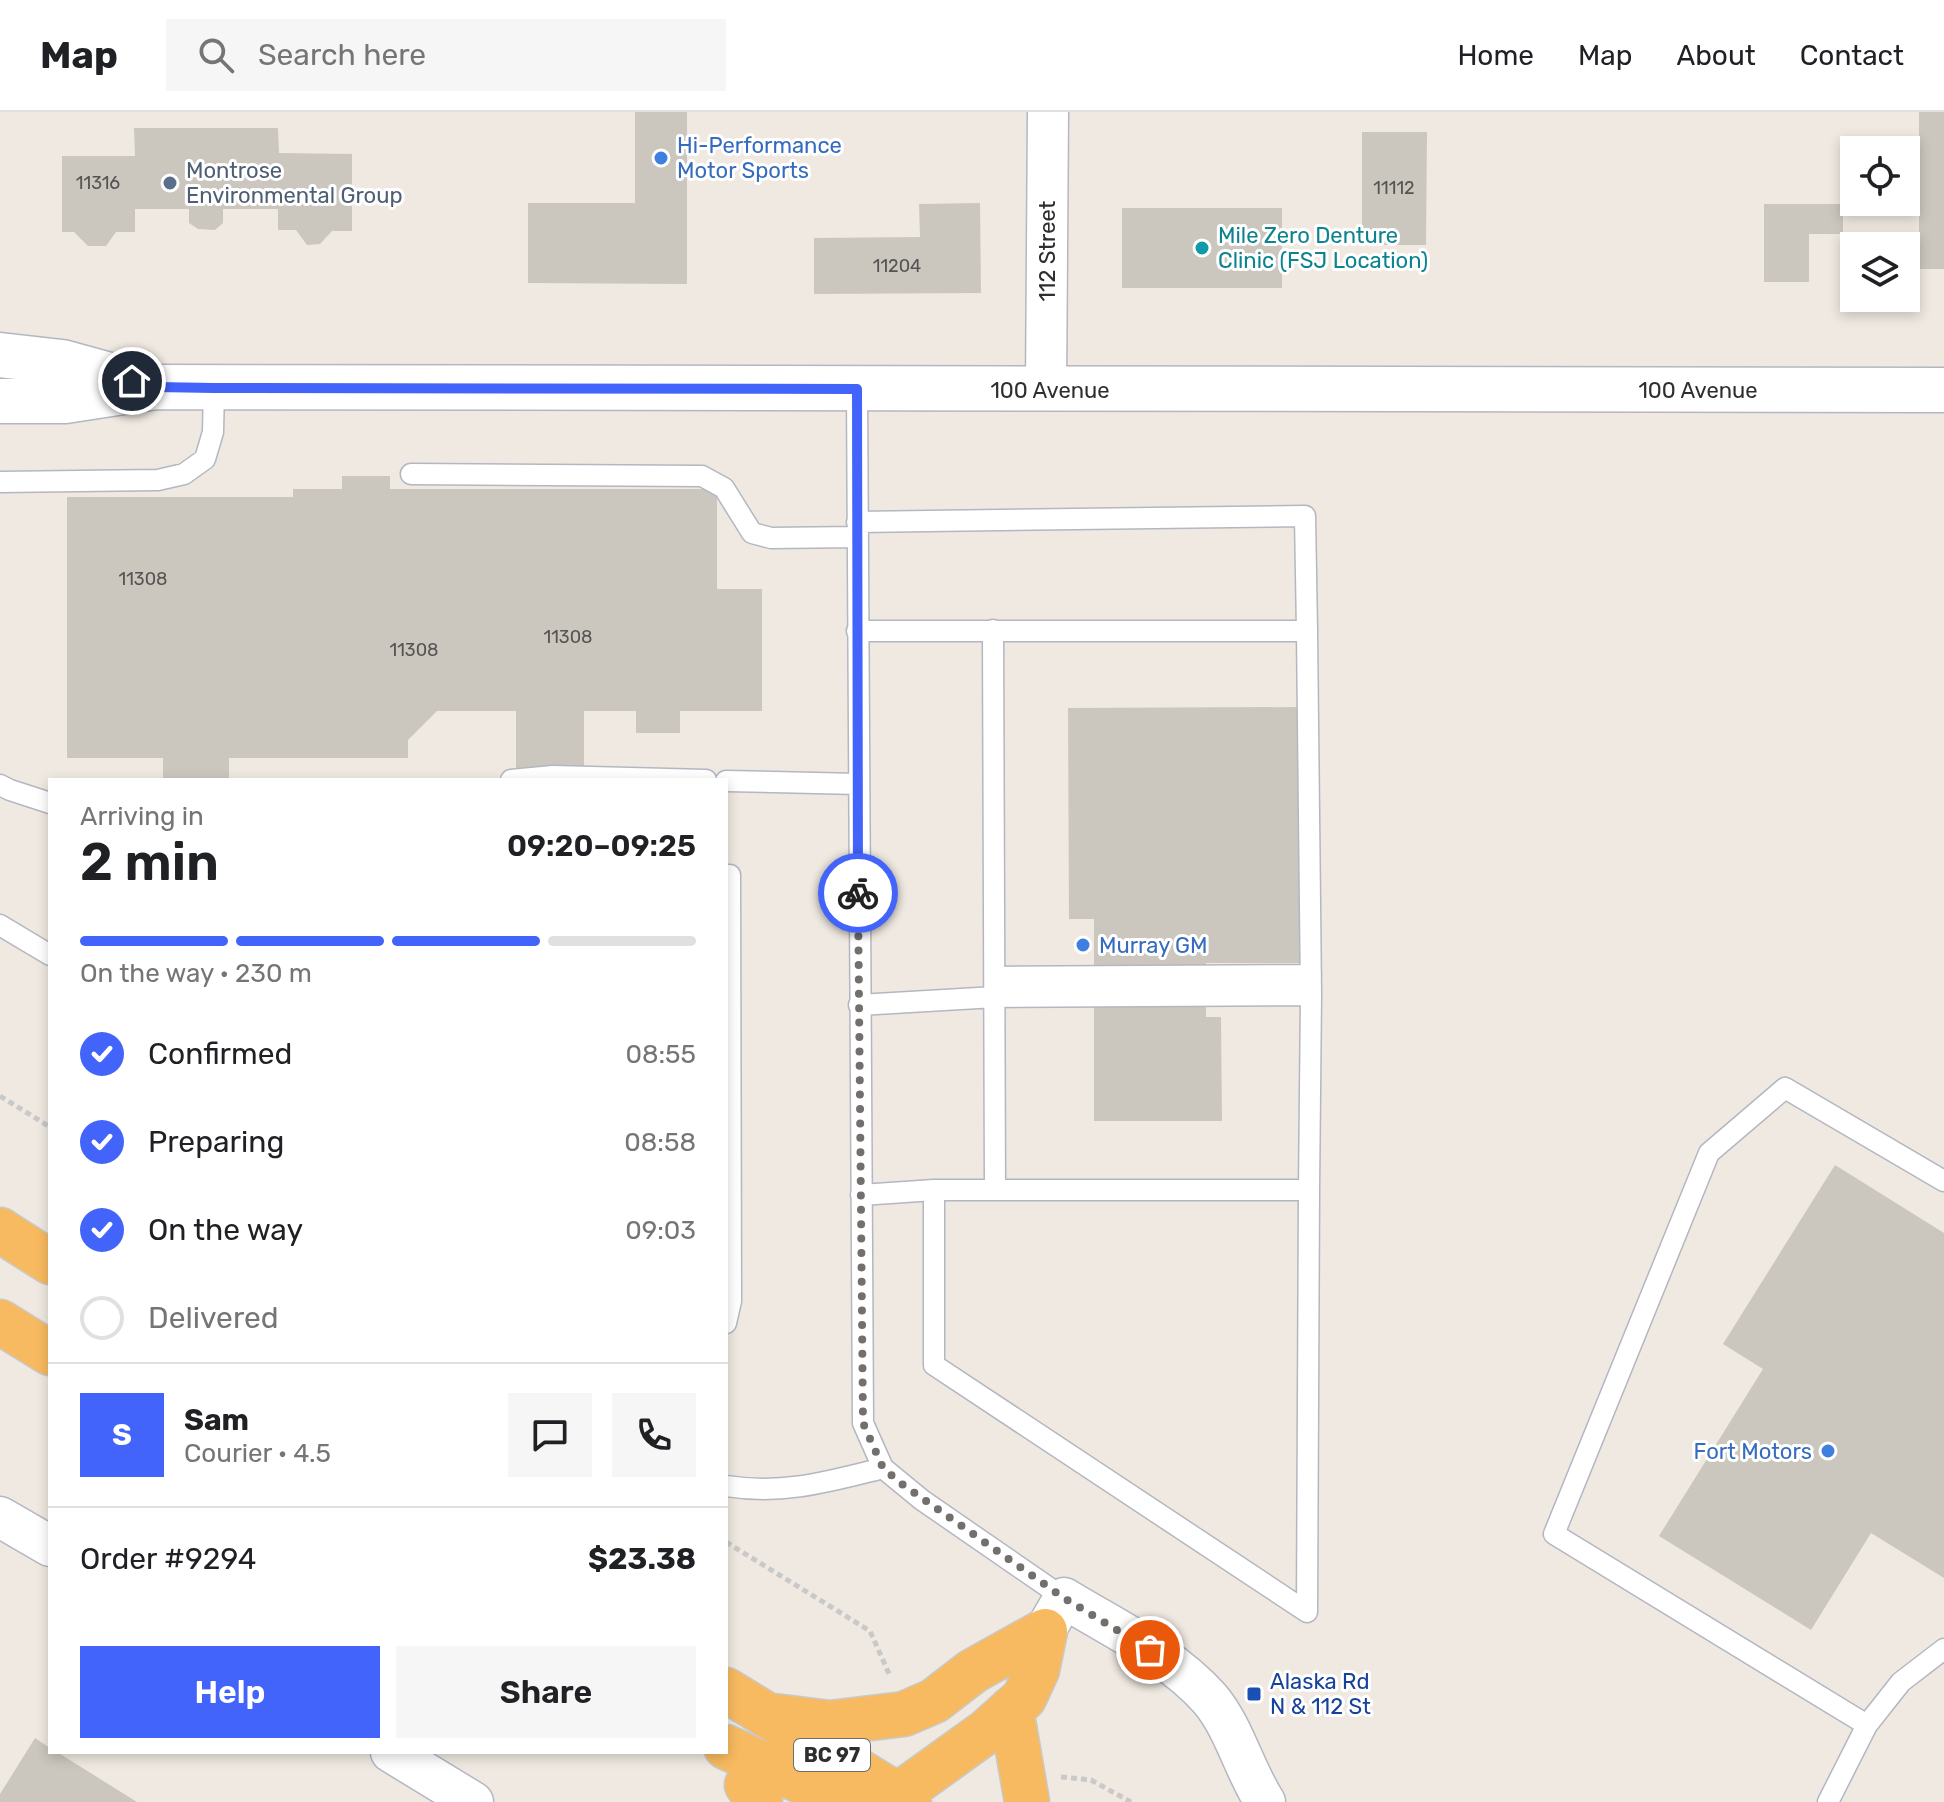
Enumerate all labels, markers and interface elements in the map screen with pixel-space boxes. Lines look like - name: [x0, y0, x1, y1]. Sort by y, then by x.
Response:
- search box: [166, 19, 726, 91]
- text: Map: [40, 32, 118, 78]
- icon: search: [194, 33, 238, 77]
- text: Search here: [258, 37, 426, 73]
- text: Home: [1457, 39, 1534, 72]
- text: Map: [1578, 39, 1632, 72]
- text: About: [1676, 39, 1756, 72]
- text: Contact: [1800, 39, 1904, 72]
- place label: Hi-Performance Motor Sports: [677, 132, 842, 184]
- map controls: [1840, 136, 1920, 312]
- button: locate: [1840, 136, 1920, 216]
- marker: Hi-Performance Motor Sports: [652, 149, 670, 167]
- place label: Montrose Environmental Group: [186, 157, 403, 209]
- house number: 11316: [76, 172, 120, 194]
- marker: Montrose Environmental Group: [161, 174, 179, 192]
- house number: 11112: [1373, 177, 1415, 199]
- street label: 112 Street: [1034, 200, 1061, 301]
- place label: Mile Zero Denture Clinic (FSJ Location): [1218, 222, 1428, 274]
- button: layers: [1840, 232, 1920, 312]
- marker: Mile Zero Denture Clinic (FSJ Location): [1193, 239, 1211, 257]
- house number: 11204: [873, 255, 921, 277]
- pin: [98, 347, 166, 415]
- icon: home: [110, 359, 154, 403]
- street label: 100 Avenue: [990, 377, 1110, 404]
- street label: 100 Avenue: [1638, 377, 1758, 404]
- house number: 11308: [118, 568, 168, 590]
- house number: 11308: [543, 626, 593, 648]
- house number: 11308: [389, 639, 439, 661]
- text: Arriving in: [80, 801, 204, 832]
- text: 09:20–09:25: [507, 828, 696, 864]
- text: 2 min: [80, 831, 219, 893]
- courier: [818, 853, 898, 933]
- icon: bike: [836, 871, 880, 915]
- place label: Murray GM: [1099, 932, 1208, 959]
- marker: Murray GM: [1074, 936, 1092, 954]
- text: On the way · 230 m: [80, 958, 312, 989]
- icon: check: [80, 1032, 124, 1076]
- text: Confirmed: [148, 1036, 292, 1072]
- text: 08:55: [625, 1039, 696, 1070]
- icon: check: [80, 1120, 124, 1164]
- text: Preparing: [148, 1124, 284, 1160]
- text: 08:58: [624, 1127, 696, 1158]
- icon: check: [80, 1208, 124, 1252]
- text: On the way: [148, 1212, 303, 1248]
- text: 09:03: [625, 1215, 696, 1246]
- text: Delivered: [148, 1300, 279, 1336]
- button: chat: [508, 1393, 592, 1477]
- button: phone: [612, 1393, 696, 1477]
- text: Sam: [184, 1402, 249, 1438]
- text: S: [112, 1417, 132, 1453]
- text: Courier · 4.5: [184, 1438, 331, 1469]
- place label: Fort Motors: [1694, 1438, 1812, 1465]
- marker: Fort Motors: [1819, 1442, 1837, 1460]
- text: Order #9294: [80, 1541, 256, 1577]
- text: $23.38: [588, 1541, 696, 1577]
- pin: [1116, 1616, 1184, 1684]
- icon: bag: [1128, 1628, 1172, 1672]
- button: Help: [80, 1646, 380, 1738]
- button: Share: [396, 1646, 696, 1738]
- place label: Alaska Rd N & 112 St: [1270, 1668, 1371, 1720]
- marker: Alaska Rd N & 112 St: [1245, 1685, 1263, 1703]
- road number: BC 97: [794, 1739, 870, 1771]

